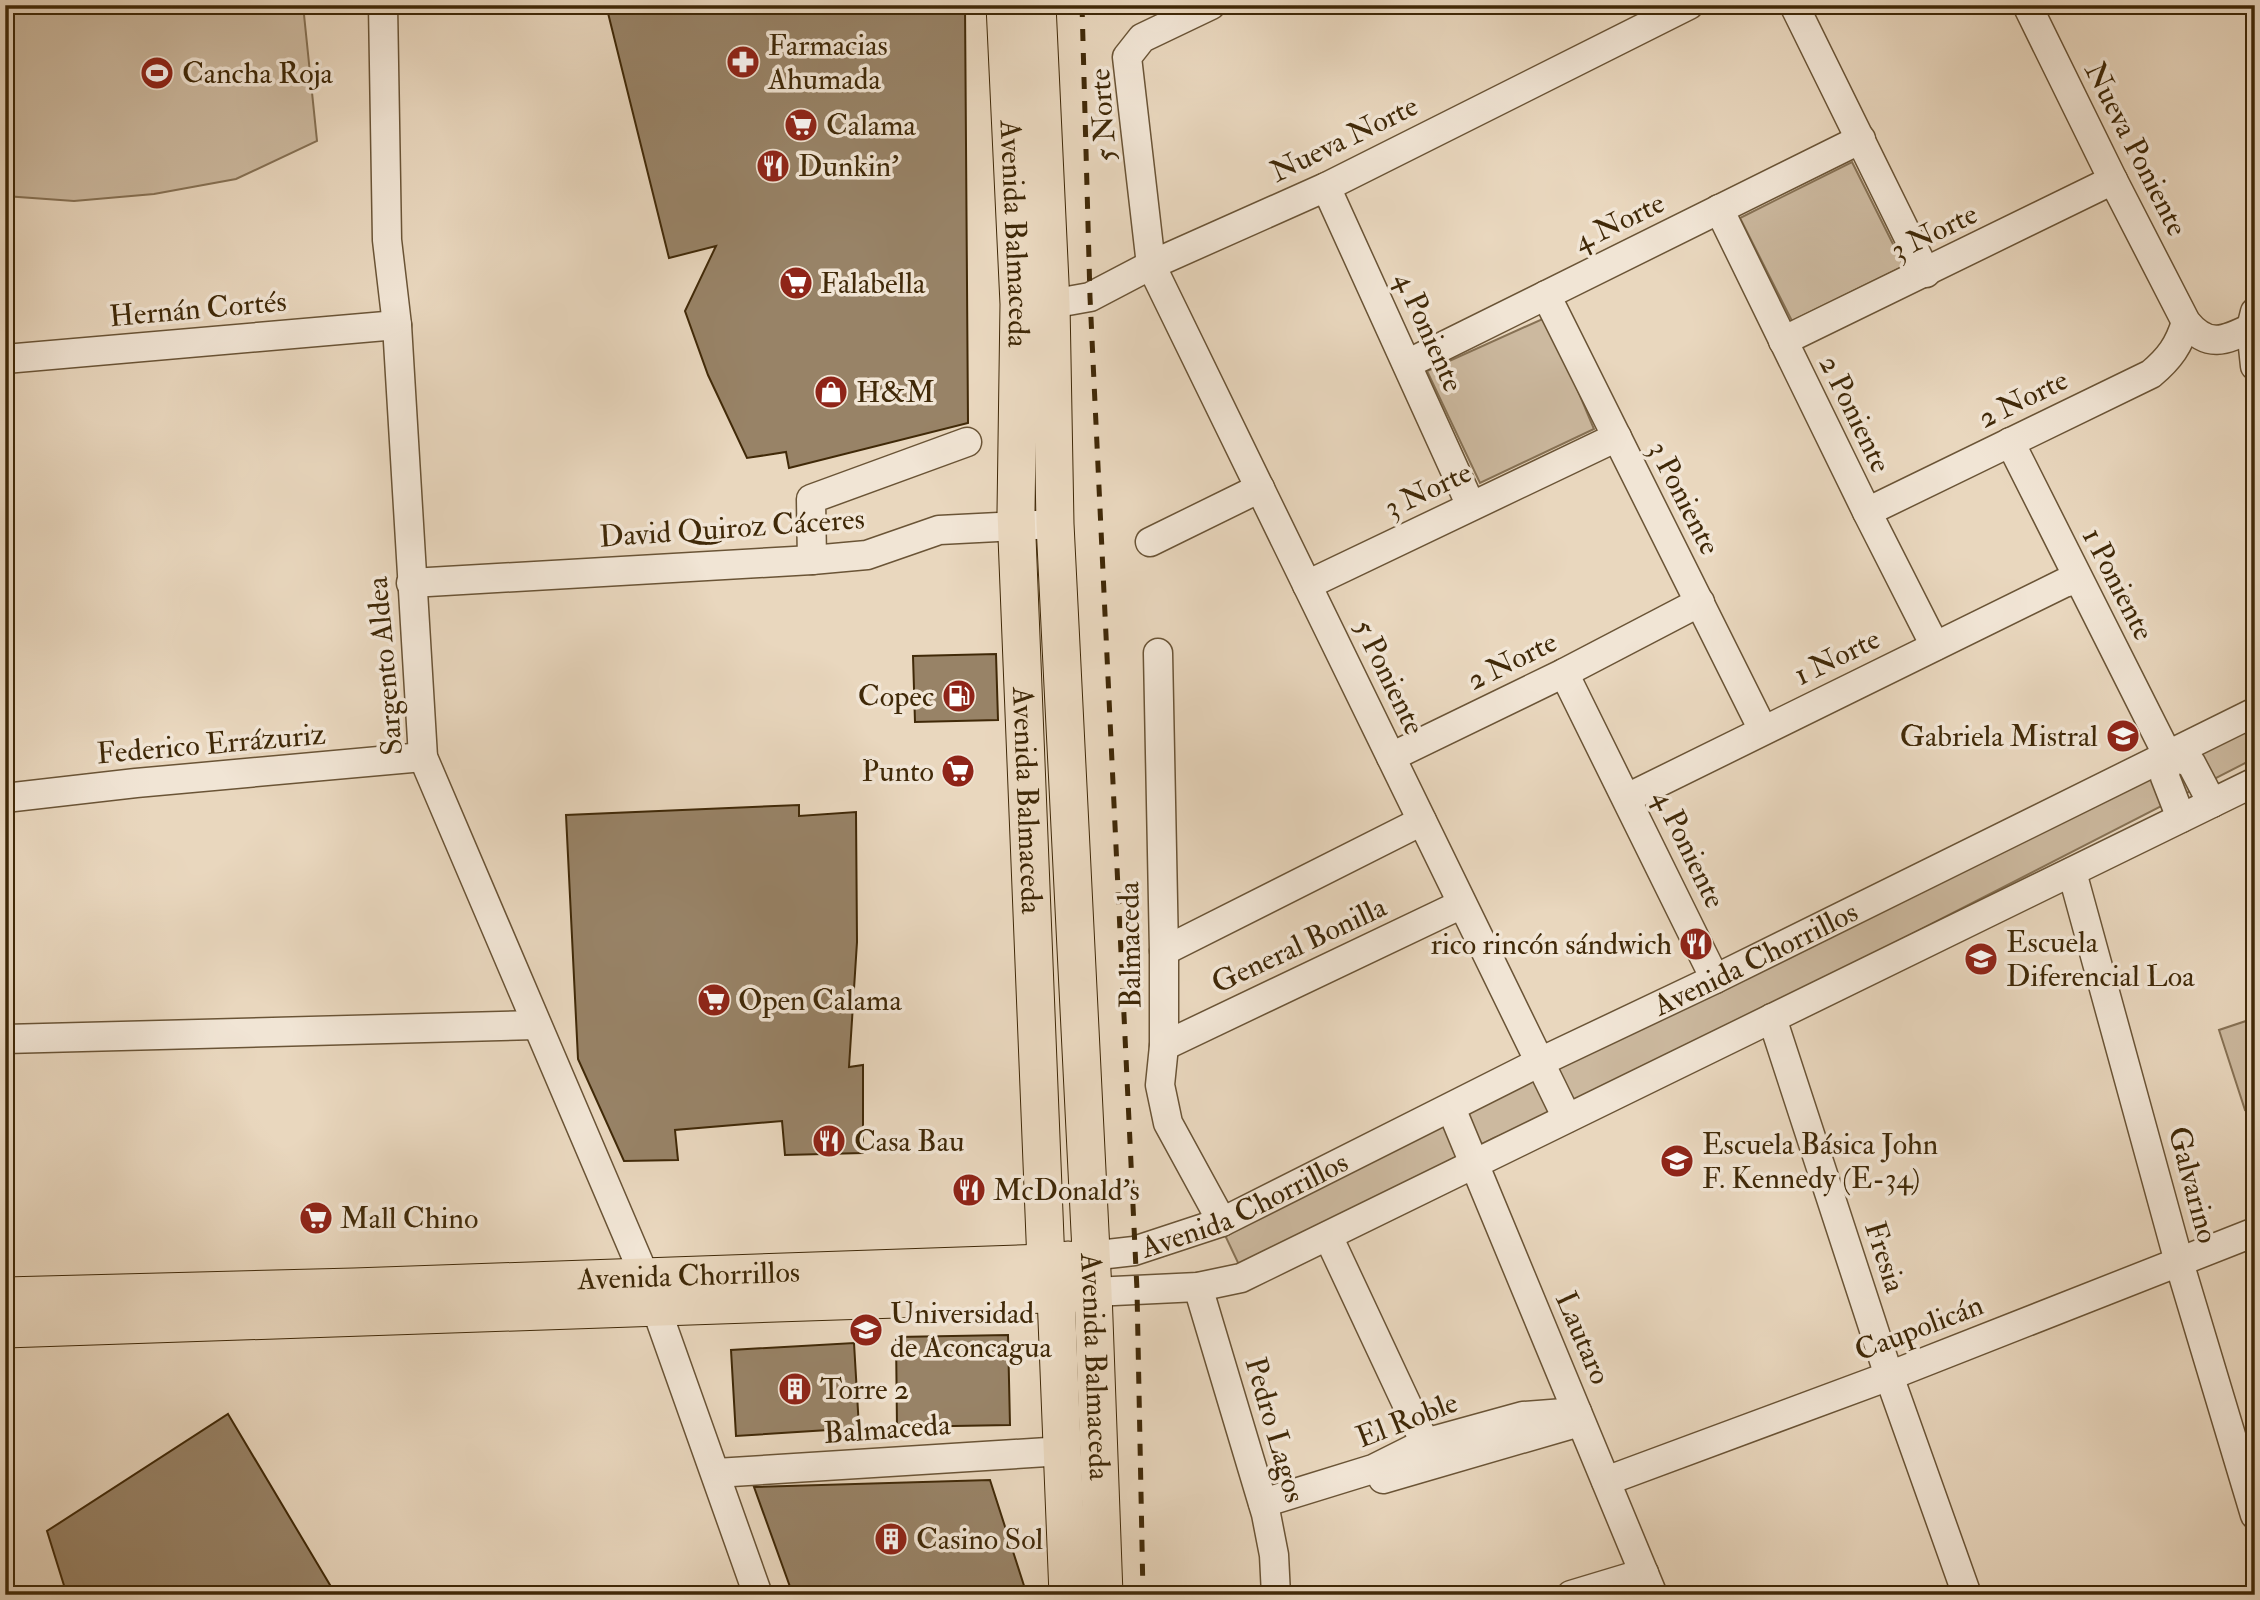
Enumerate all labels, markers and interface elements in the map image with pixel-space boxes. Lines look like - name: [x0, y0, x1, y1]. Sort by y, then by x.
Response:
- place label: Farmacias Ahumada: [767, 27, 888, 98]
- pharmacy icon: Farmacias Ahumada: [724, 43, 762, 81]
- sports icon: Cancha Roja: [138, 54, 176, 92]
- place label: Cancha Roja: [182, 55, 334, 92]
- street label: Nueva Poniente: [2076, 56, 2196, 242]
- street label: 5 Norte: [1081, 67, 1125, 163]
- street label: Nueva Norte: [1264, 87, 1424, 191]
- supermarket icon: Calama: [782, 106, 820, 144]
- place label: Calama: [826, 107, 916, 144]
- street label: Avenida Balmaceda: [992, 118, 1038, 348]
- restaurant icon: Dunkin': [754, 147, 792, 185]
- place label: Dunkin': [798, 148, 899, 185]
- street label: 4 Norte: [1568, 184, 1670, 260]
- street label: 3 Norte: [1885, 195, 1983, 269]
- supermarket icon: Falabella: [777, 264, 815, 302]
- place label: Falabella: [820, 265, 926, 302]
- street label: 4 Poniente: [1386, 266, 1472, 398]
- street label: Hernán Cortés: [108, 283, 288, 335]
- street label: 2 Poniente: [1811, 349, 1899, 479]
- street label: 2 Norte: [1972, 361, 2074, 437]
- shop icon: H&M: [812, 373, 850, 411]
- place label: H&M: [856, 374, 935, 411]
- street label: 3 Poniente: [1640, 435, 1728, 561]
- street label: 3 Norte: [1379, 454, 1477, 526]
- street label: David Quiroz Cáceres: [598, 500, 866, 556]
- street label: 1 Poniente: [2074, 521, 2162, 647]
- street label: Sargento Aldea: [359, 574, 411, 757]
- street label: 5 Poniente: [1345, 613, 1433, 741]
- street label: 1 Norte: [1788, 620, 1886, 694]
- street label: 2 Norte: [1461, 623, 1563, 699]
- fuel station icon: Copec: [940, 677, 978, 715]
- place label: Copec: [858, 678, 934, 715]
- street label: Avenida Balmaceda: [1004, 685, 1051, 915]
- street label: Federico Errázuriz: [95, 716, 327, 772]
- school or university icon: Gabriela Mistral: [2104, 717, 2142, 755]
- place label: Gabriela Mistral: [1900, 718, 2098, 755]
- supermarket icon: Punto: [939, 752, 977, 790]
- place label: Punto: [862, 753, 934, 790]
- street label: 4 Poniente: [1645, 784, 1733, 914]
- street label: Balmaceda: [1110, 881, 1150, 1009]
- street label: General Bonilla: [1206, 888, 1393, 1002]
- street label: Avenida Chorrillos: [1647, 893, 1864, 1024]
- place label: Escuela Diferencial Loa: [2006, 924, 2195, 995]
- restaurant icon: rico rincón sándwich: [1677, 925, 1715, 963]
- place label: rico rincón sándwich: [1431, 926, 1672, 963]
- school or university icon: Escuela Diferencial Loa: [1962, 940, 2000, 978]
- supermarket icon: Open Calama: [695, 981, 733, 1019]
- place label: Open Calama: [738, 982, 902, 1019]
- restaurant icon: Casa Bau: [810, 1122, 848, 1160]
- place label: Casa Bau: [854, 1123, 965, 1160]
- street label: Galvarino: [2160, 1123, 2226, 1247]
- place label: Escuela Básica John F. Kennedy (E-34): [1702, 1126, 1938, 1197]
- school or university icon: Escuela Básica John F. Kennedy (E-34): [1658, 1142, 1696, 1180]
- street label: Avenida Chorrillos: [1135, 1143, 1354, 1266]
- restaurant icon: McDonald's: [950, 1171, 988, 1209]
- place label: McDonald's: [993, 1172, 1140, 1209]
- supermarket icon: Mall Chino: [297, 1199, 335, 1237]
- place label: Mall Chino: [340, 1200, 478, 1237]
- street label: Fresia: [1856, 1217, 1914, 1298]
- street label: Avenida Balmaceda: [1073, 1251, 1118, 1482]
- street label: Avenida Chorrillos: [576, 1253, 801, 1298]
- street label: Lautaro: [1547, 1286, 1619, 1390]
- street label: Caupolicán: [1850, 1287, 1988, 1369]
- place label: Universidad de Aconcagua: [890, 1295, 1052, 1366]
- school or university icon: Universidad de Aconcagua: [847, 1311, 885, 1349]
- street label: Pedro Lagos: [1237, 1353, 1313, 1507]
- building icon: Torre 2: [776, 1370, 814, 1408]
- place label: Torre 2: [820, 1371, 909, 1408]
- street label: El Roble: [1351, 1384, 1463, 1456]
- street label: Balmaceda: [822, 1406, 952, 1452]
- building icon: Casino Sol: [872, 1520, 910, 1558]
- place label: Casino Sol: [916, 1521, 1044, 1558]

